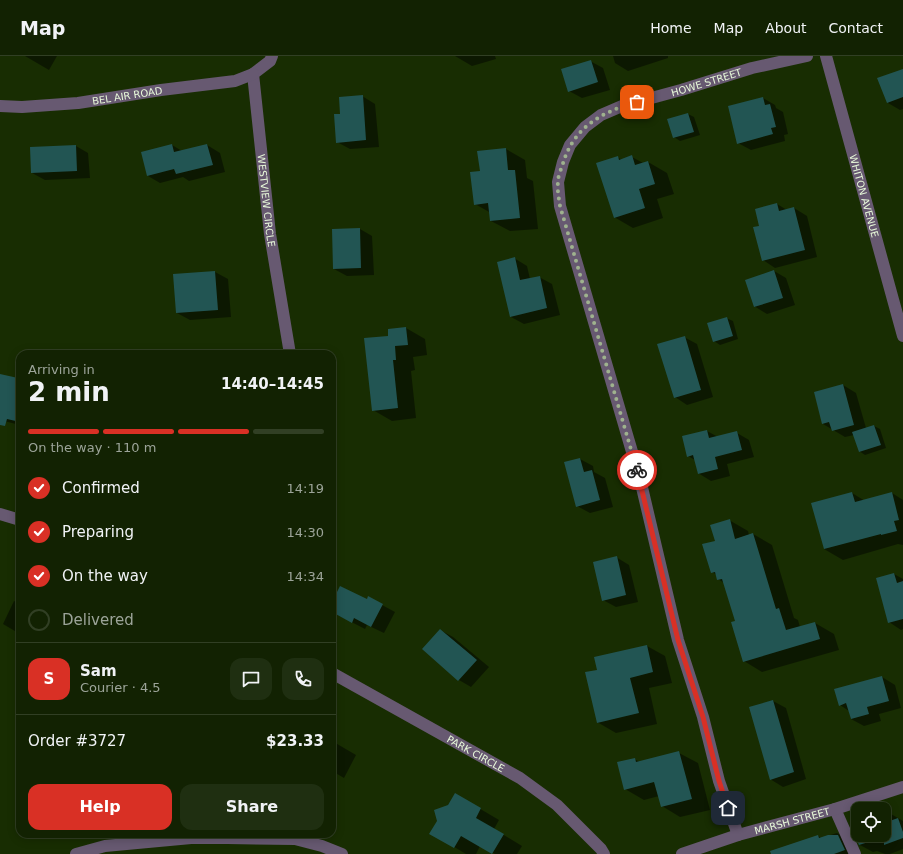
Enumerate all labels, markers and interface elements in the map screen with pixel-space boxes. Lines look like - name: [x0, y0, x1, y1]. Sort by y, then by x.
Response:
- text: Map: [20, 17, 65, 39]
- text: Home: [650, 20, 692, 36]
- text: Map: [714, 20, 743, 36]
- text: About: [765, 20, 807, 36]
- text: Contact: [829, 20, 883, 36]
- street label: HOWE STREET: [670, 66, 744, 98]
- street label: BEL AIR ROAD: [91, 84, 164, 106]
- pin: [620, 85, 654, 119]
- icon: bag: [626, 91, 648, 113]
- street label: WHITON AVENUE: [848, 153, 881, 239]
- street label: WESTVIEW CIRCLE: [256, 154, 278, 248]
- text: Arriving in: [28, 362, 95, 377]
- text: 14:40–14:45: [221, 375, 324, 393]
- text: 2 min: [28, 377, 110, 407]
- text: On the way · 110 m: [28, 440, 156, 455]
- courier: [617, 450, 657, 490]
- icon: bike: [626, 459, 648, 481]
- icon: check: [28, 477, 50, 499]
- text: Confirmed: [62, 479, 140, 497]
- text: 14:19: [287, 481, 324, 496]
- icon: check: [28, 521, 50, 543]
- text: Preparing: [62, 523, 134, 541]
- text: 14:30: [287, 525, 324, 540]
- icon: check: [28, 565, 50, 587]
- text: On the way: [62, 567, 148, 585]
- text: 14:34: [287, 569, 324, 584]
- text: Delivered: [62, 611, 134, 629]
- button: chat: [230, 658, 272, 700]
- button: phone: [282, 658, 324, 700]
- text: Sam: [80, 662, 117, 680]
- text: S: [44, 670, 54, 688]
- text: Courier · 4.5: [80, 680, 161, 695]
- text: Order #3727: [28, 732, 126, 750]
- text: $23.33: [266, 732, 324, 750]
- street label: PARK CIRCLE: [445, 733, 507, 774]
- button: Help: [28, 784, 172, 830]
- button: Share: [180, 784, 324, 830]
- pin: [711, 791, 745, 825]
- icon: home: [717, 797, 739, 819]
- map controls: [851, 802, 891, 842]
- button: locate: [851, 802, 891, 842]
- street label: MARSH STREET: [753, 805, 832, 836]

